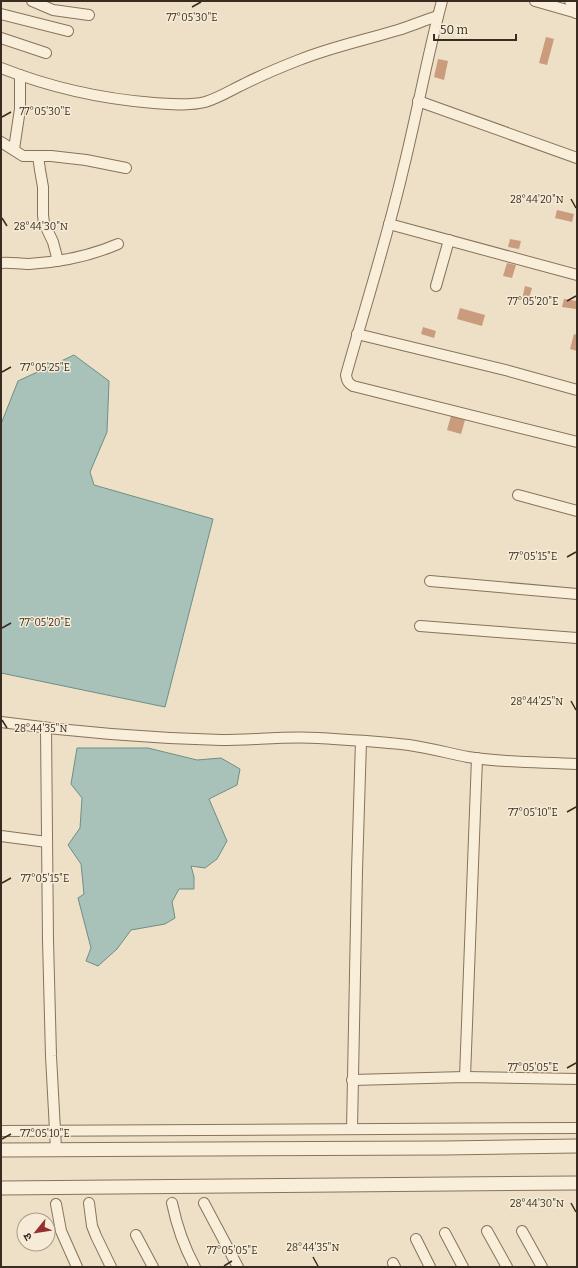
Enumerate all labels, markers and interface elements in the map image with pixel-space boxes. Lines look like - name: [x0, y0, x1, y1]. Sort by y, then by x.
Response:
- text: 77°05'30"E: [166, 12, 218, 24]
- scale bar: [434, 16, 516, 42]
- text: 50 m: [440, 23, 469, 37]
- text: 77°05'30"E: [19, 106, 71, 118]
- text: 28°44'20"N: [510, 194, 564, 206]
- text: 28°44'30"N: [14, 221, 68, 233]
- text: 77°05'20"E: [508, 296, 558, 308]
- text: 77°05'25"E: [20, 362, 70, 374]
- text: 77°05'15"E: [509, 551, 557, 563]
- text: 77°05'20"E: [20, 617, 70, 629]
- text: 28°44'25"N: [511, 696, 563, 708]
- text: 28°44'35"N: [15, 723, 67, 735]
- text: 77°05'10"E: [508, 807, 558, 819]
- text: 77°05'15"E: [21, 873, 69, 885]
- text: 77°05'05"E: [508, 1062, 558, 1074]
- text: 77°05'10"E: [20, 1128, 70, 1140]
- text: 28°44'30"N: [510, 1198, 564, 1210]
- north arrow: [16, 1212, 56, 1252]
- text: उ: [20, 1230, 35, 1243]
- text: 28°44'35"N: [287, 1242, 339, 1254]
- text: 77°05'05"E: [207, 1245, 257, 1257]

